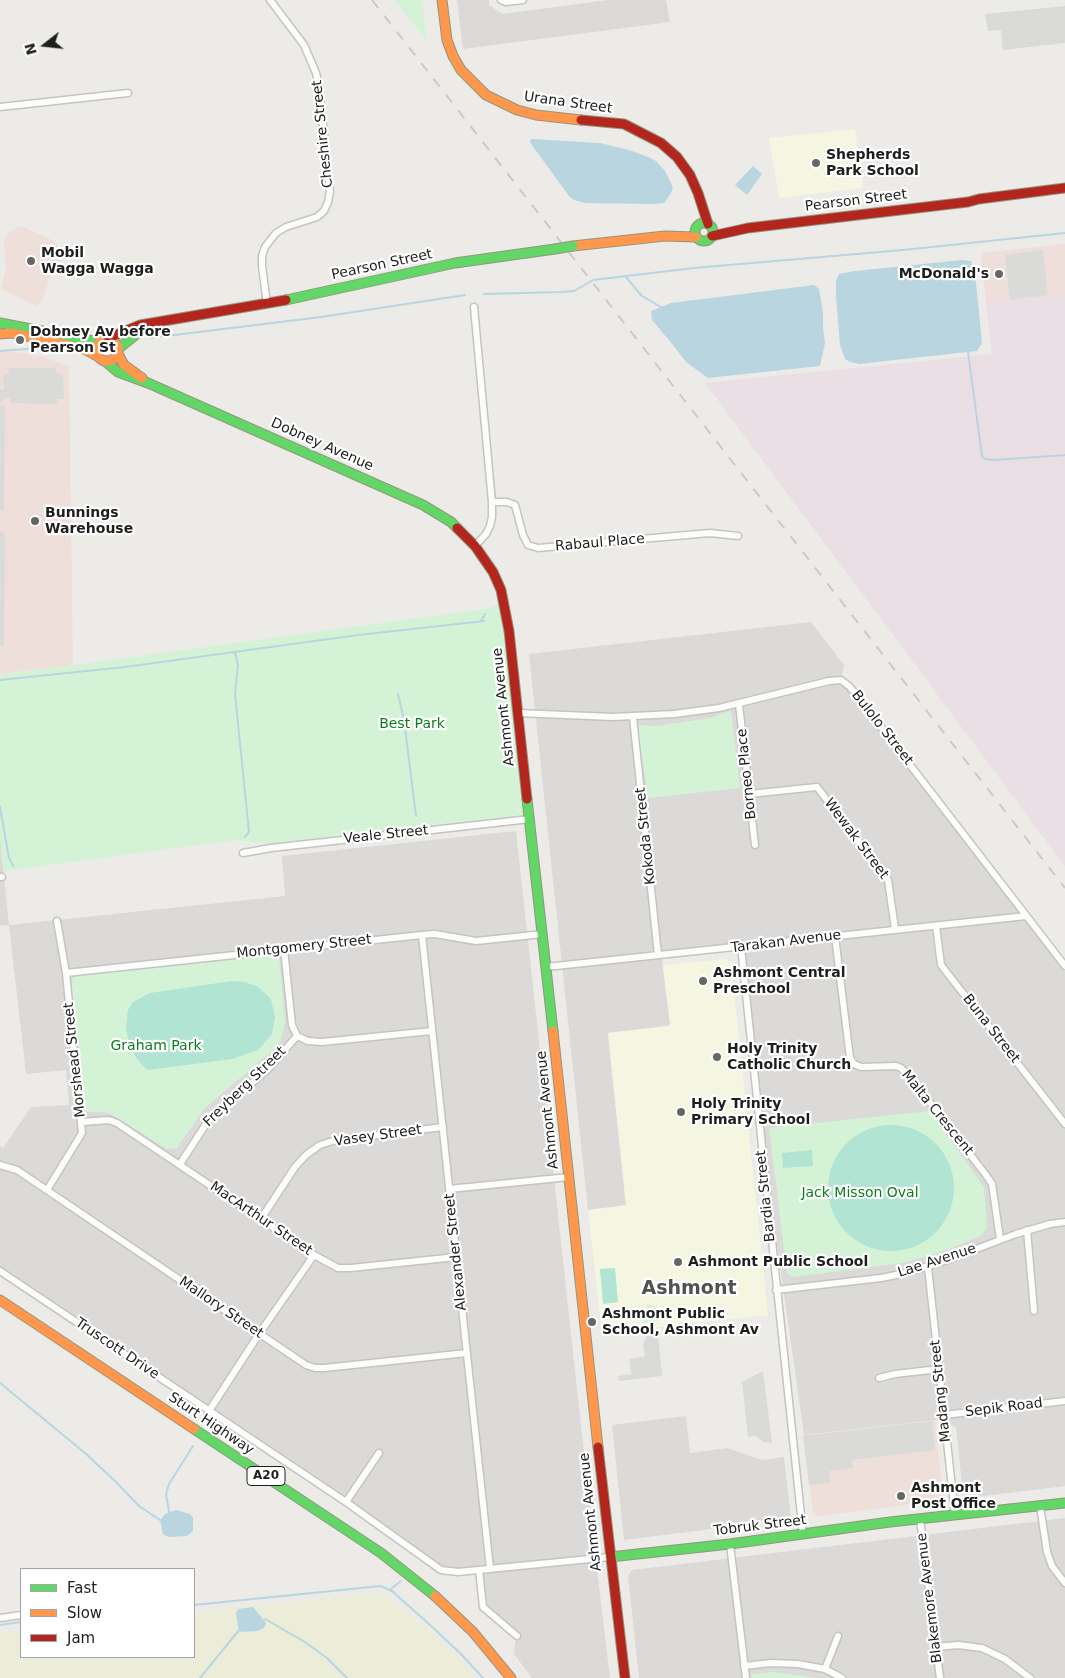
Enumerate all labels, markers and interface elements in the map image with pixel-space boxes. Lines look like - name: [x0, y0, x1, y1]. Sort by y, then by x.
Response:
- north arrow: [20, 20, 70, 70]
- text: N: [21, 41, 40, 57]
- street label: Cheshire Street: [309, 79, 337, 189]
- street label: Urana Street: [523, 88, 613, 118]
- place label: Shepherds Park School: [826, 147, 919, 180]
- marker: Shepherds Park School: [810, 157, 822, 169]
- street label: Pearson Street: [804, 186, 908, 216]
- place label: Mobil Wagga Wagga: [41, 245, 154, 278]
- street label: Pearson Street: [330, 246, 434, 284]
- marker: Mobil Wagga Wagga: [25, 255, 37, 267]
- place label: McDonald's: [899, 266, 989, 282]
- marker: McDonald's: [993, 268, 1005, 280]
- place label: Dobney Av before Pearson St: [30, 324, 171, 357]
- marker: Dobney Av before Pearson St: [14, 334, 26, 346]
- street label: Dobney Avenue: [268, 415, 376, 475]
- place label: Bunnings Warehouse: [45, 505, 133, 538]
- marker: Bunnings Warehouse: [29, 515, 41, 527]
- street label: Rabaul Place: [554, 531, 646, 555]
- street label: Ashmont Avenue: [489, 647, 519, 767]
- street label: Bulolo Street: [848, 687, 916, 769]
- park label: Best Park: [379, 716, 445, 732]
- street label: Borneo Place: [734, 728, 760, 820]
- street label: Kokoda Street: [633, 787, 659, 885]
- street label: Wewak Street: [820, 795, 892, 883]
- street label: Veale Street: [343, 822, 429, 848]
- street label: Tarakan Avenue: [730, 927, 842, 957]
- street label: Montgomery Street: [236, 932, 372, 962]
- place label: Ashmont Central Preschool: [713, 965, 845, 998]
- marker: Ashmont Central Preschool: [697, 975, 709, 987]
- street label: Buna Street: [959, 991, 1023, 1067]
- street label: Morshead Street: [61, 1002, 89, 1118]
- park label: Graham Park: [111, 1038, 201, 1054]
- place label: Holy Trinity Catholic Church: [727, 1041, 851, 1074]
- street label: Freyberg Street: [200, 1043, 290, 1131]
- street label: Ashmont Avenue: [533, 1050, 563, 1170]
- marker: Holy Trinity Catholic Church: [711, 1051, 723, 1063]
- street label: Malta Crescent: [897, 1067, 977, 1159]
- place label: Holy Trinity Primary School: [691, 1096, 810, 1128]
- marker: Holy Trinity Primary School: [675, 1106, 687, 1118]
- street label: Vasey Street: [333, 1122, 423, 1150]
- street label: Bardia Street: [753, 1149, 779, 1243]
- street label: MacArthur Street: [207, 1179, 315, 1259]
- park label: Jack Misson Oval: [801, 1185, 919, 1201]
- street label: Alexander Street: [441, 1193, 471, 1311]
- street label: Lae Avenue: [896, 1240, 978, 1282]
- place label: Ashmont Public School: [688, 1254, 868, 1270]
- marker: Ashmont Public School: [672, 1256, 684, 1268]
- street label: Mallory Street: [176, 1274, 266, 1342]
- district label: Ashmont: [642, 1278, 736, 1300]
- place label: Ashmont Public School, Ashmont Av: [602, 1306, 759, 1338]
- street label: Truscott Drive: [72, 1315, 162, 1383]
- marker: Ashmont Public School, Ashmont Av: [586, 1316, 598, 1328]
- street label: Madang Street: [927, 1339, 955, 1443]
- street label: Sturt Highway: [165, 1389, 257, 1459]
- street label: Sepik Road: [964, 1395, 1044, 1421]
- street label: Ashmont Avenue: [576, 1452, 606, 1572]
- road number: A20: [247, 1466, 285, 1485]
- place label: Ashmont Post Office: [911, 1480, 996, 1512]
- marker: Ashmont Post Office: [895, 1490, 907, 1502]
- street label: Tobruk Street: [713, 1512, 807, 1540]
- street label: Blakemore Avenue: [914, 1532, 946, 1664]
- legend: [20, 1568, 195, 1658]
- text: Fast: [67, 1579, 97, 1597]
- text: Slow: [67, 1604, 102, 1622]
- text: Jam: [67, 1629, 95, 1647]

